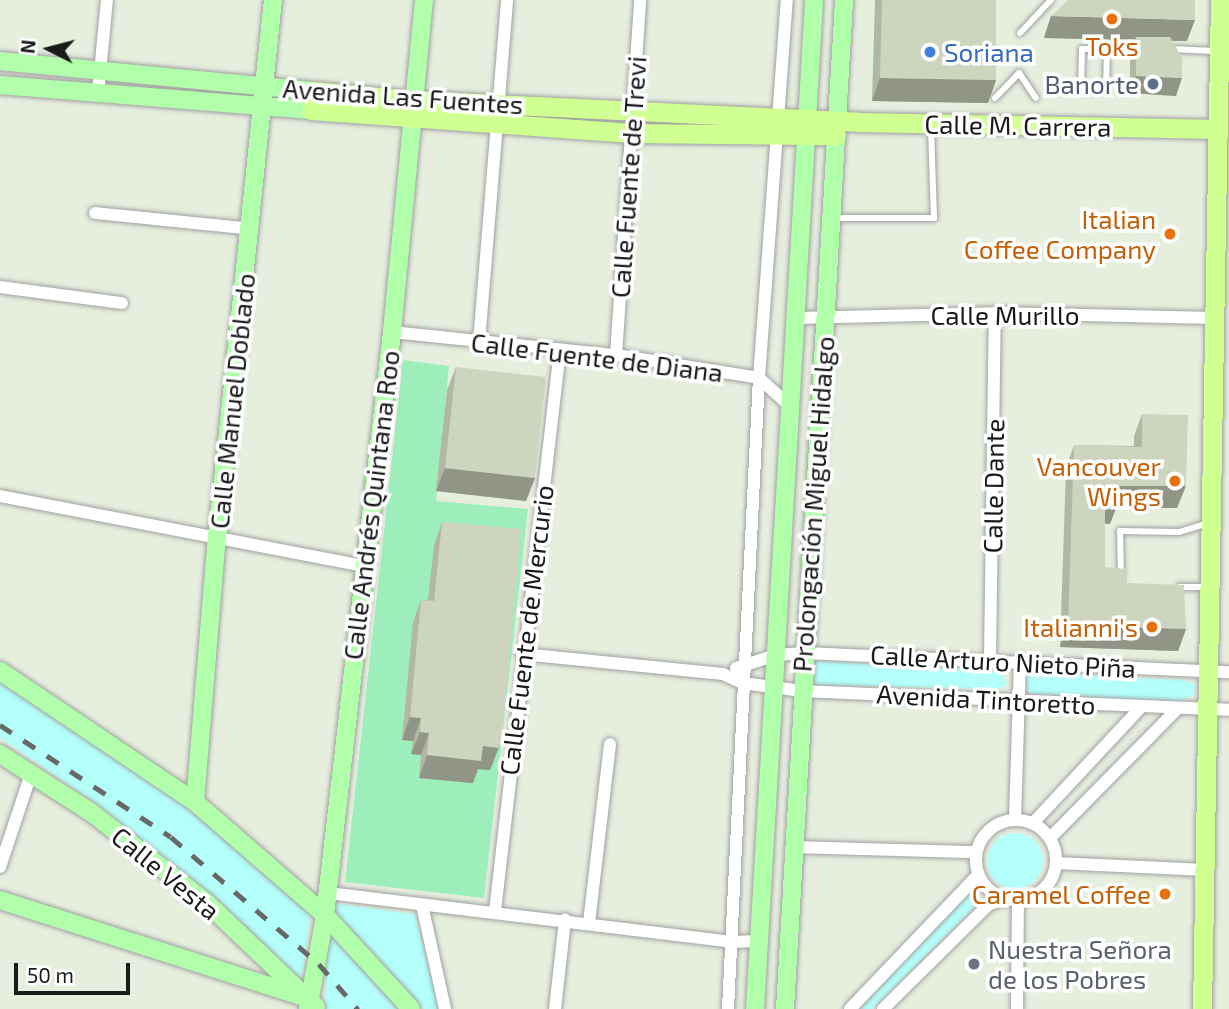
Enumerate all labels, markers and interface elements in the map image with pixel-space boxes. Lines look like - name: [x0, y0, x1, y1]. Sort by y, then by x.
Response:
- marker: Toks: [1104, 11, 1120, 27]
- north arrow: [14, 14, 84, 84]
- place label: Toks: [1085, 30, 1139, 62]
- place label: Soriana: [944, 36, 1034, 68]
- text: N: [15, 39, 40, 55]
- marker: Soriana: [922, 44, 938, 60]
- street label: Calle Fuente de Trevi: [604, 55, 652, 299]
- place label: Banorte: [1044, 68, 1139, 100]
- street label: Avenida Las Fuentes: [282, 72, 524, 120]
- marker: Banorte: [1145, 76, 1161, 92]
- street label: Calle M. Carrera: [924, 108, 1112, 142]
- place label: Italian Coffee Company: [964, 203, 1156, 264]
- marker: Italian Coffee Company: [1162, 226, 1178, 242]
- street label: Calle Manuel Doblado: [203, 271, 261, 531]
- street label: Calle Murillo: [930, 299, 1080, 331]
- street label: Calle Fuente de Diana: [469, 326, 725, 388]
- street label: Prolongación Miguel Hidalgo: [786, 335, 840, 673]
- street label: Calle Andrés Quintana Roo: [336, 348, 406, 662]
- street label: Calle Dante: [976, 418, 1010, 554]
- place label: Vancouver Wings: [1036, 450, 1161, 512]
- marker: Vancouver Wings: [1167, 473, 1183, 489]
- street label: Calle Fuente de Mercurio: [493, 483, 559, 777]
- place label: Italianni's: [1023, 611, 1138, 643]
- marker: Italianni's: [1144, 619, 1160, 635]
- street label: Calle Arturo Nieto Piña: [869, 638, 1137, 684]
- street label: Avenida Tintoretto: [875, 678, 1097, 720]
- street label: Calle Vesta: [105, 820, 227, 926]
- place label: Caramel Coffee: [971, 878, 1151, 910]
- marker: Caramel Coffee: [1157, 886, 1173, 902]
- place label: Nuestra Señora de los Pobres: [988, 933, 1172, 995]
- scale bar: [18, 950, 133, 994]
- marker: Nuestra Señora de los Pobres: [966, 956, 982, 972]
- text: 50 m: [27, 962, 74, 987]

